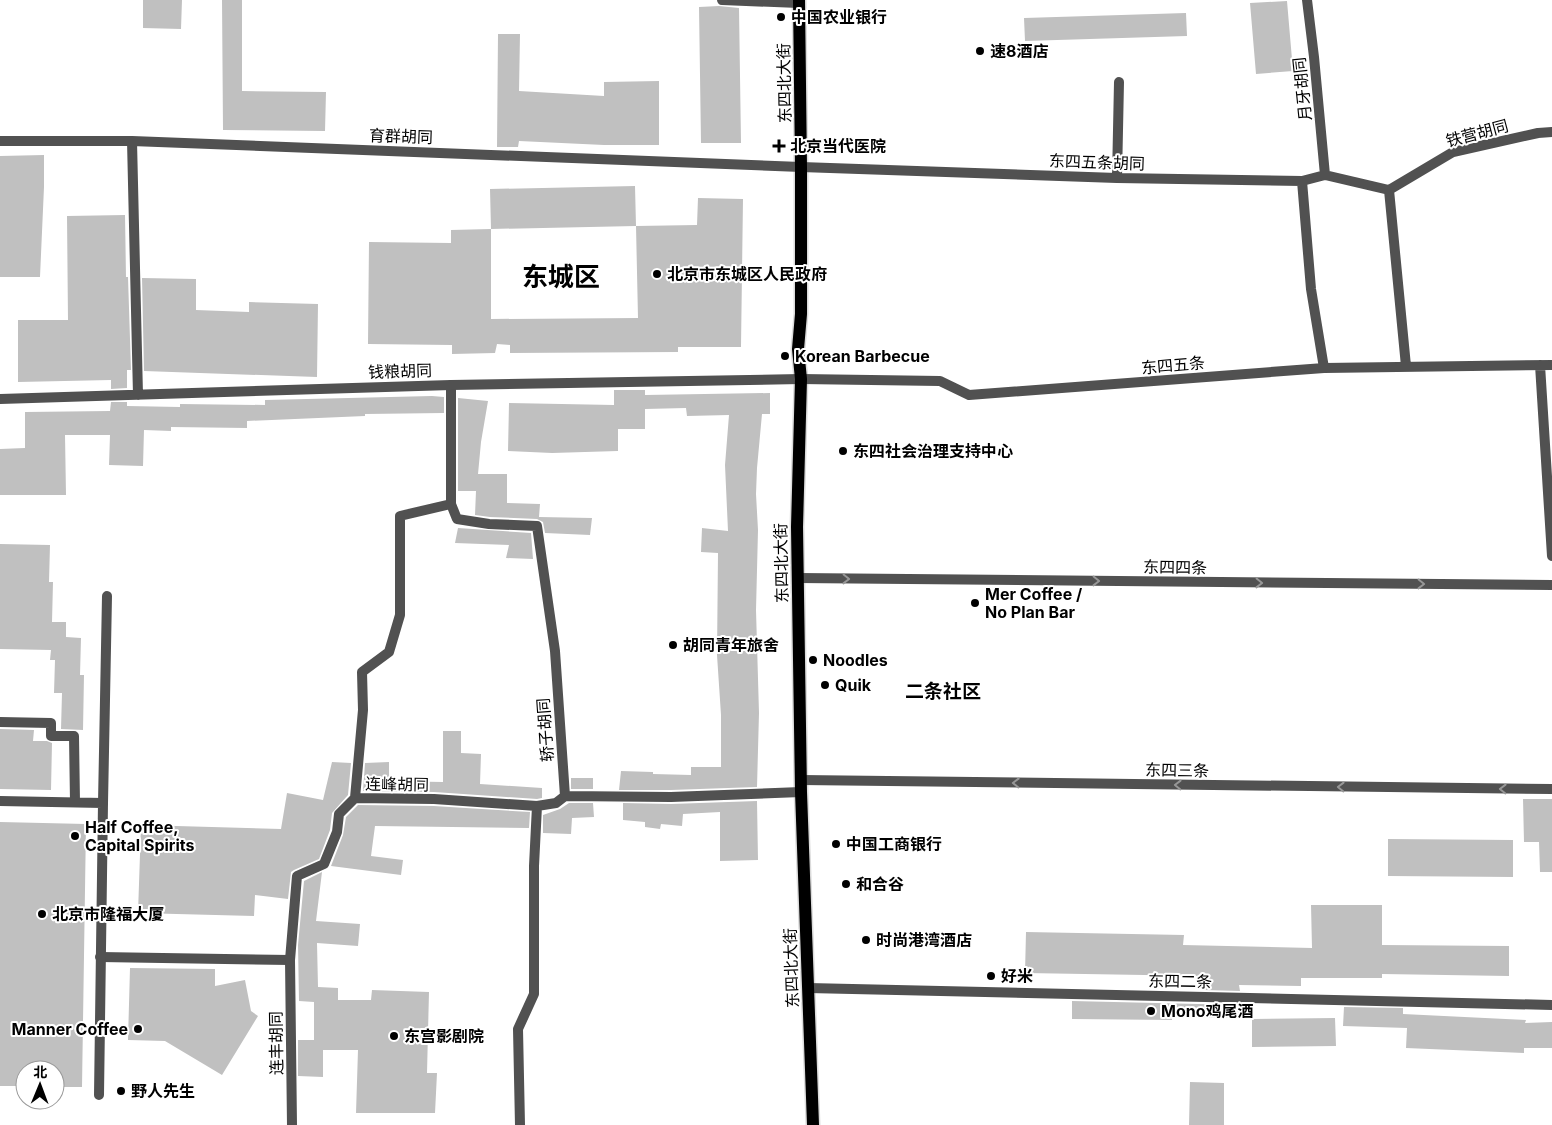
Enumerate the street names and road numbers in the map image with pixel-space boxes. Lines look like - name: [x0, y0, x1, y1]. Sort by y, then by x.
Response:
- street label: 东四北大街: [773, 43, 795, 123]
- street label: 月牙胡同: [1289, 56, 1315, 122]
- street label: 铁营胡同: [1443, 115, 1511, 151]
- street label: 育群胡同: [369, 125, 433, 147]
- street label: 东四五条胡同: [1049, 150, 1145, 174]
- street label: 东四五条: [1140, 352, 1206, 378]
- street label: 钱粮胡同: [368, 360, 432, 382]
- street label: 东四北大街: [770, 523, 792, 603]
- street label: 东四四条: [1143, 556, 1207, 578]
- street label: 轿子胡同: [533, 697, 557, 763]
- street label: 东四三条: [1145, 759, 1209, 781]
- street label: 连峰胡同: [365, 773, 429, 795]
- street label: 东四北大街: [780, 928, 802, 1008]
- street label: 东四二条: [1148, 970, 1212, 992]
- street label: 连丰胡同: [265, 1011, 287, 1075]

